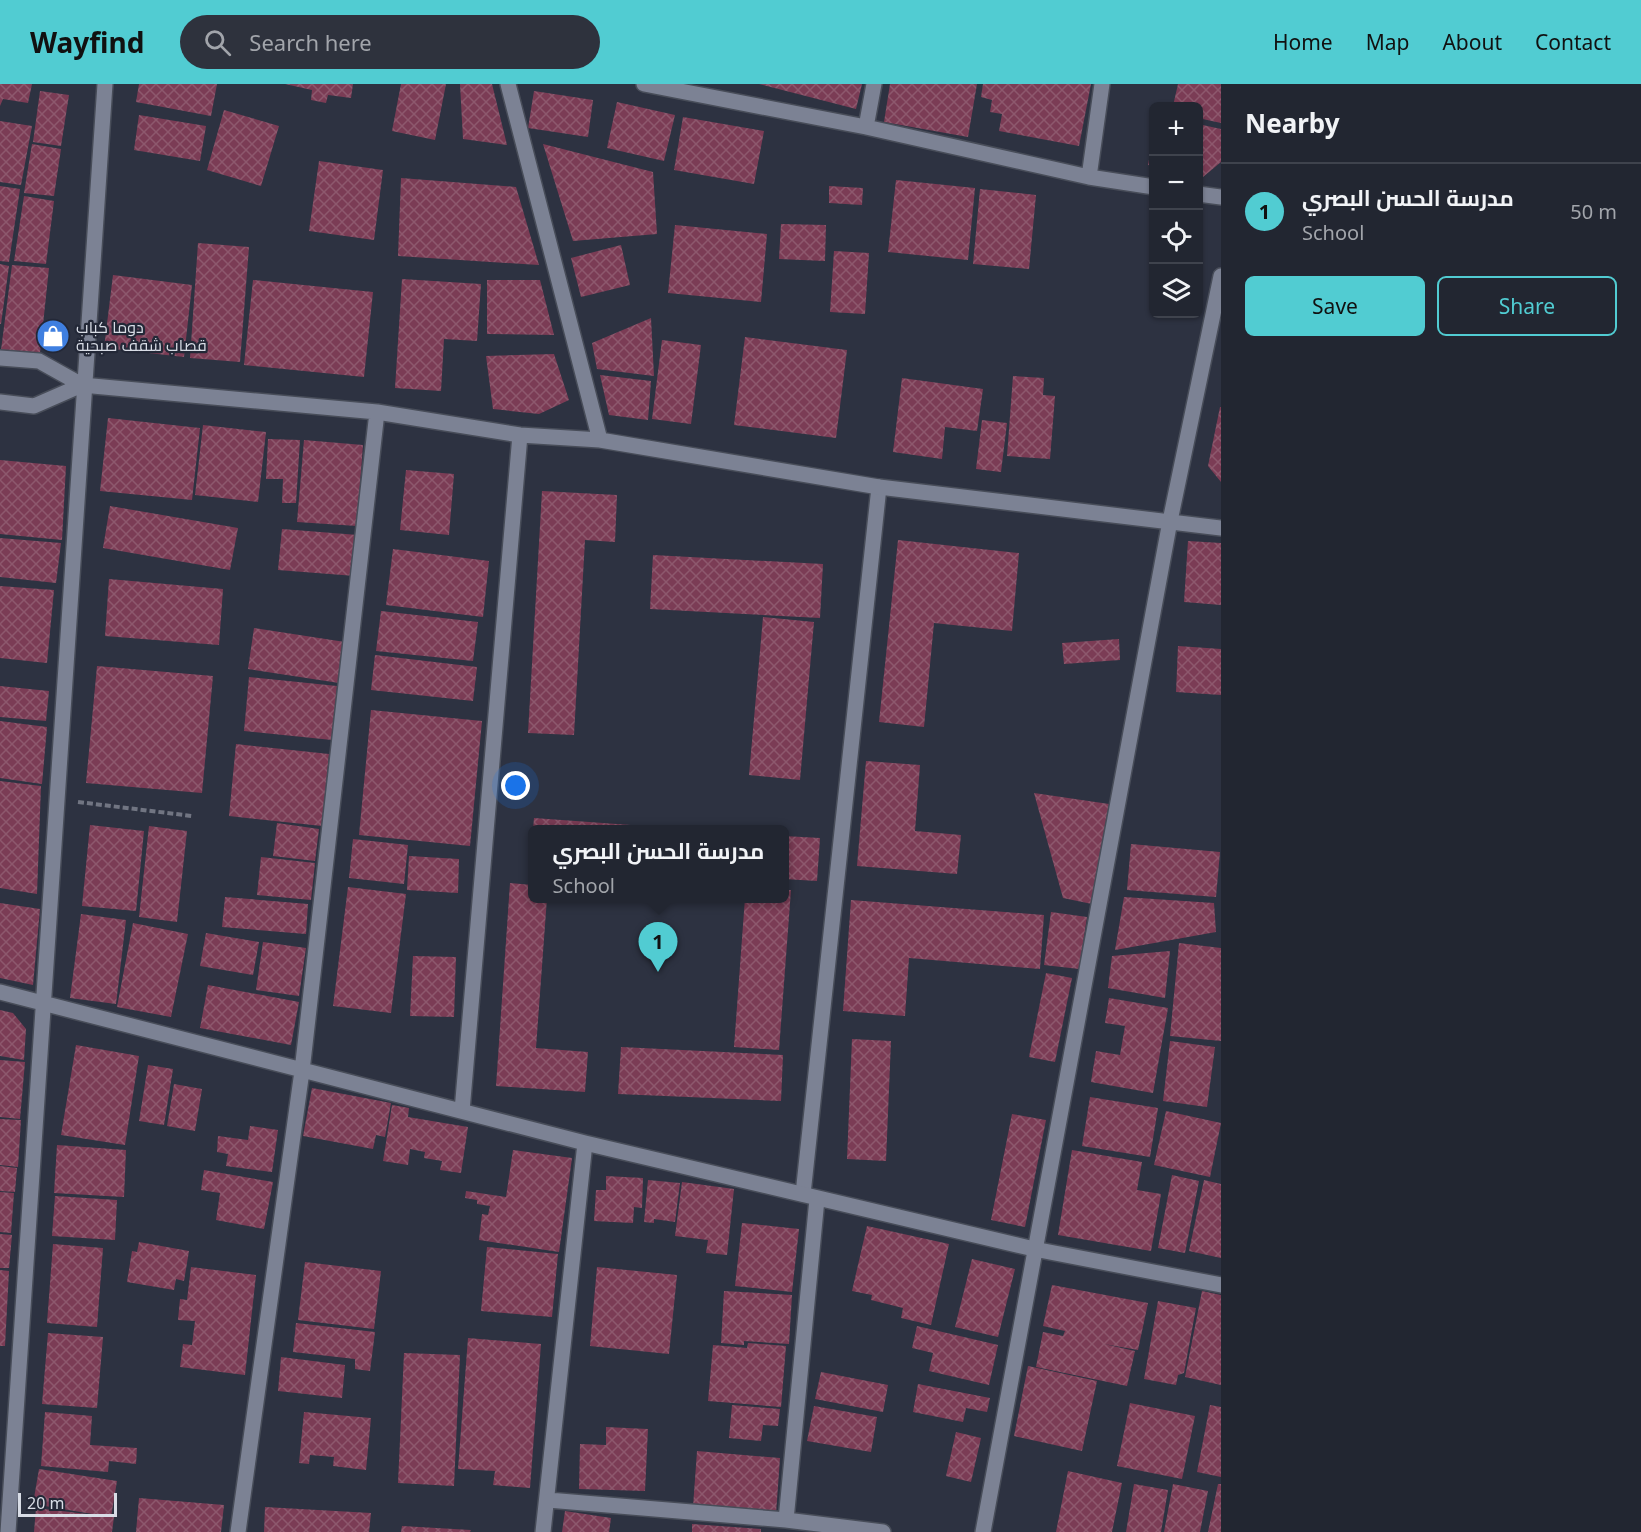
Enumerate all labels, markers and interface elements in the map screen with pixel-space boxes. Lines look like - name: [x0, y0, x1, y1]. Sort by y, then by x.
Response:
- search box: [180, 15, 600, 69]
- text: Wayfind: [30, 23, 144, 61]
- icon: search: [201, 26, 234, 59]
- text: Search here: [249, 27, 372, 57]
- text: Home: [1273, 28, 1333, 56]
- text: Map: [1366, 28, 1409, 56]
- text: About: [1442, 28, 1502, 56]
- text: Contact: [1535, 28, 1611, 56]
- map controls: [1149, 102, 1203, 318]
- button: +: [1149, 102, 1203, 156]
- text: Nearby: [1245, 105, 1340, 141]
- button: −: [1149, 156, 1203, 210]
- text: مدرسة الحسن البصري: [1302, 182, 1514, 212]
- text: 1: [1259, 198, 1270, 225]
- text: 50 m: [1570, 198, 1617, 225]
- button: locate: [1149, 210, 1203, 264]
- text: School: [1302, 219, 1364, 246]
- button: layers: [1149, 264, 1203, 318]
- button: Save: [1245, 276, 1425, 336]
- button: Share: [1437, 276, 1617, 336]
- place label: دوما كباب قصاب شقف صبحية: [76, 316, 207, 356]
- shop icon: دوما كباب قصاب شقف صبحية: [35, 318, 71, 354]
- your location: [501, 771, 530, 800]
- popup: [528, 825, 789, 903]
- text: مدرسة الحسن البصري: [553, 835, 764, 865]
- text: School: [553, 872, 615, 899]
- pin: 1: [638, 922, 678, 972]
- scale bar: [18, 1490, 117, 1518]
- text: 20 m: [27, 1492, 64, 1514]

